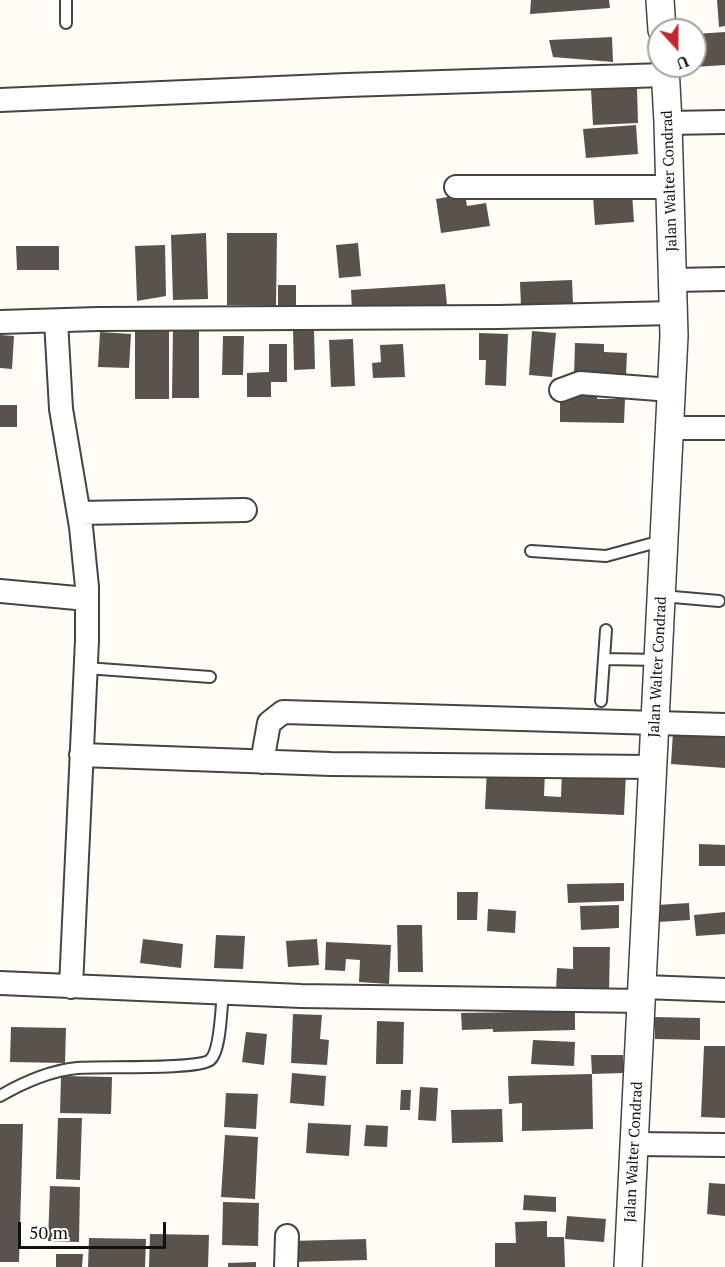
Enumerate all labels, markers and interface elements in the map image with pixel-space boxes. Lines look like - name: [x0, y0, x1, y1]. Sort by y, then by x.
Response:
- north arrow: [647, 18, 707, 78]
- text: U: [673, 51, 692, 75]
- street label: Jalan Walter Condrad: [659, 110, 681, 252]
- street label: Jalan Walter Condrad: [645, 596, 671, 738]
- street label: Jalan Walter Condrad: [621, 1081, 647, 1223]
- scale bar: [21, 1210, 170, 1248]
- text: 50 m: [29, 1220, 68, 1244]

